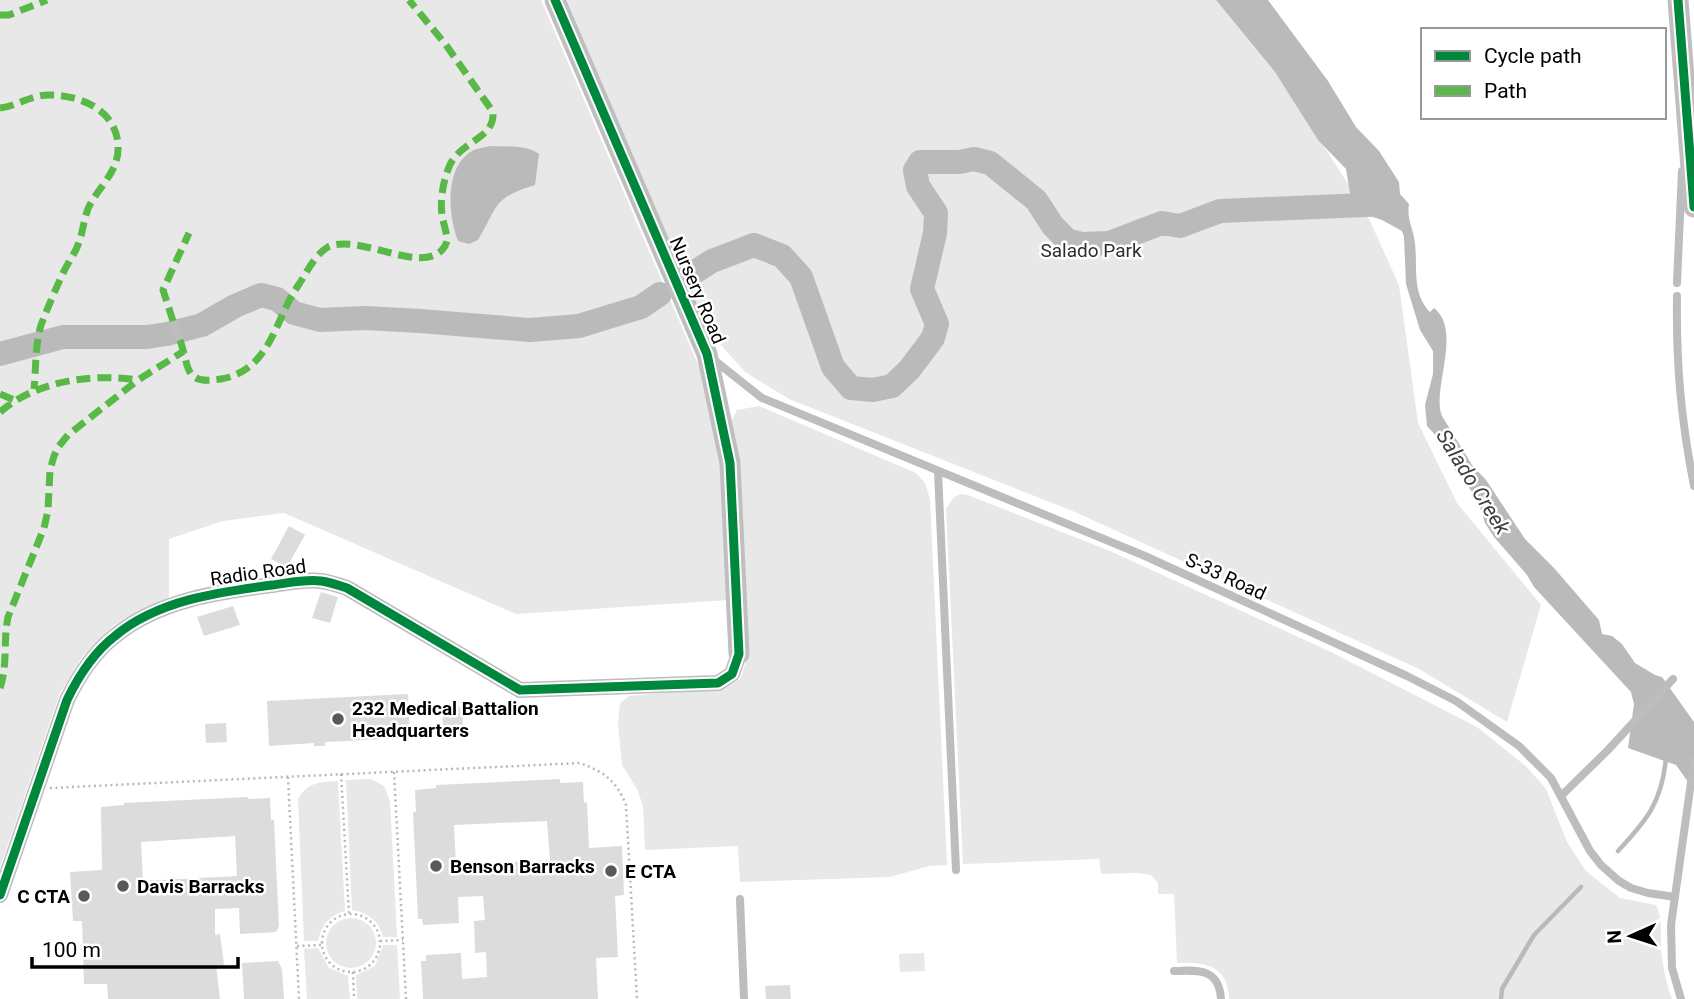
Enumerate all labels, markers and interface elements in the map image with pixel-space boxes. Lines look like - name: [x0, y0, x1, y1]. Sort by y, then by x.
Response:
- legend: [1421, 28, 1666, 119]
- text: Cycle path: [1484, 44, 1582, 68]
- text: Path: [1484, 79, 1527, 103]
- street label: Nursery Road: [665, 233, 730, 347]
- park label: Salado Park: [1040, 239, 1142, 262]
- water label: Salado Creek: [1431, 425, 1515, 540]
- street label: S-33 Road: [1182, 548, 1270, 605]
- street label: Radio Road: [209, 554, 307, 591]
- place label: 232 Medical Battalion Headquarters: [352, 697, 539, 742]
- marker: 232 Medical Battalion Headquarters: [330, 711, 346, 727]
- place label: Benson Barracks: [450, 855, 595, 878]
- marker: Benson Barracks: [428, 858, 444, 874]
- place label: E CTA: [625, 860, 676, 883]
- marker: E CTA: [603, 863, 619, 879]
- place label: Davis Barracks: [137, 875, 265, 898]
- marker: Davis Barracks: [115, 878, 131, 894]
- place label: C CTA: [17, 885, 70, 908]
- marker: C CTA: [76, 888, 92, 904]
- north arrow: [1596, 901, 1666, 971]
- scale bar: [32, 926, 238, 970]
- text: N: [1603, 930, 1626, 944]
- text: 100 m: [42, 938, 101, 962]

